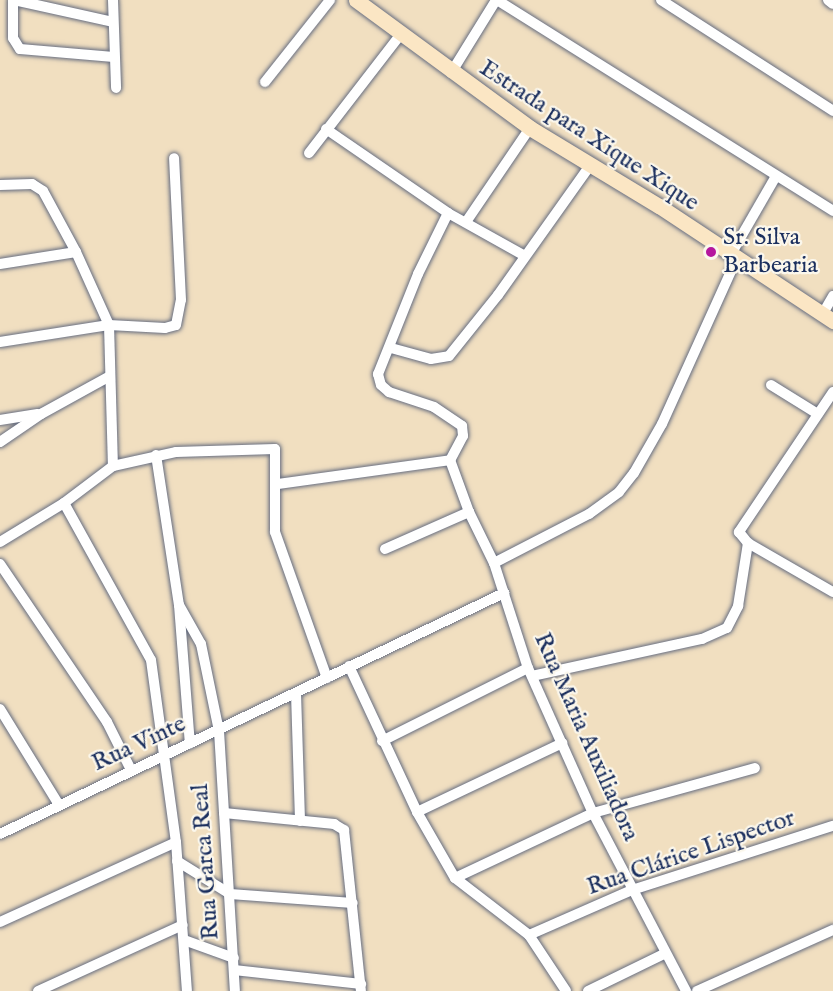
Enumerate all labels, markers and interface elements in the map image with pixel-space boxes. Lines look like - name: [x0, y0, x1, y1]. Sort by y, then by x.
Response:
- street label: Estrada para Xique Xique: [474, 54, 704, 218]
- place label: Sr. Silva Barbearia: [723, 224, 818, 280]
- marker: Sr. Silva Barbearia: [704, 245, 718, 259]
- street label: Rua Maria Auxiliadora: [527, 628, 645, 846]
- street label: Rua Vinte: [87, 710, 191, 778]
- street label: Rua Garca Real: [186, 783, 226, 941]
- street label: Rua Clárice Lispector: [583, 804, 799, 902]

